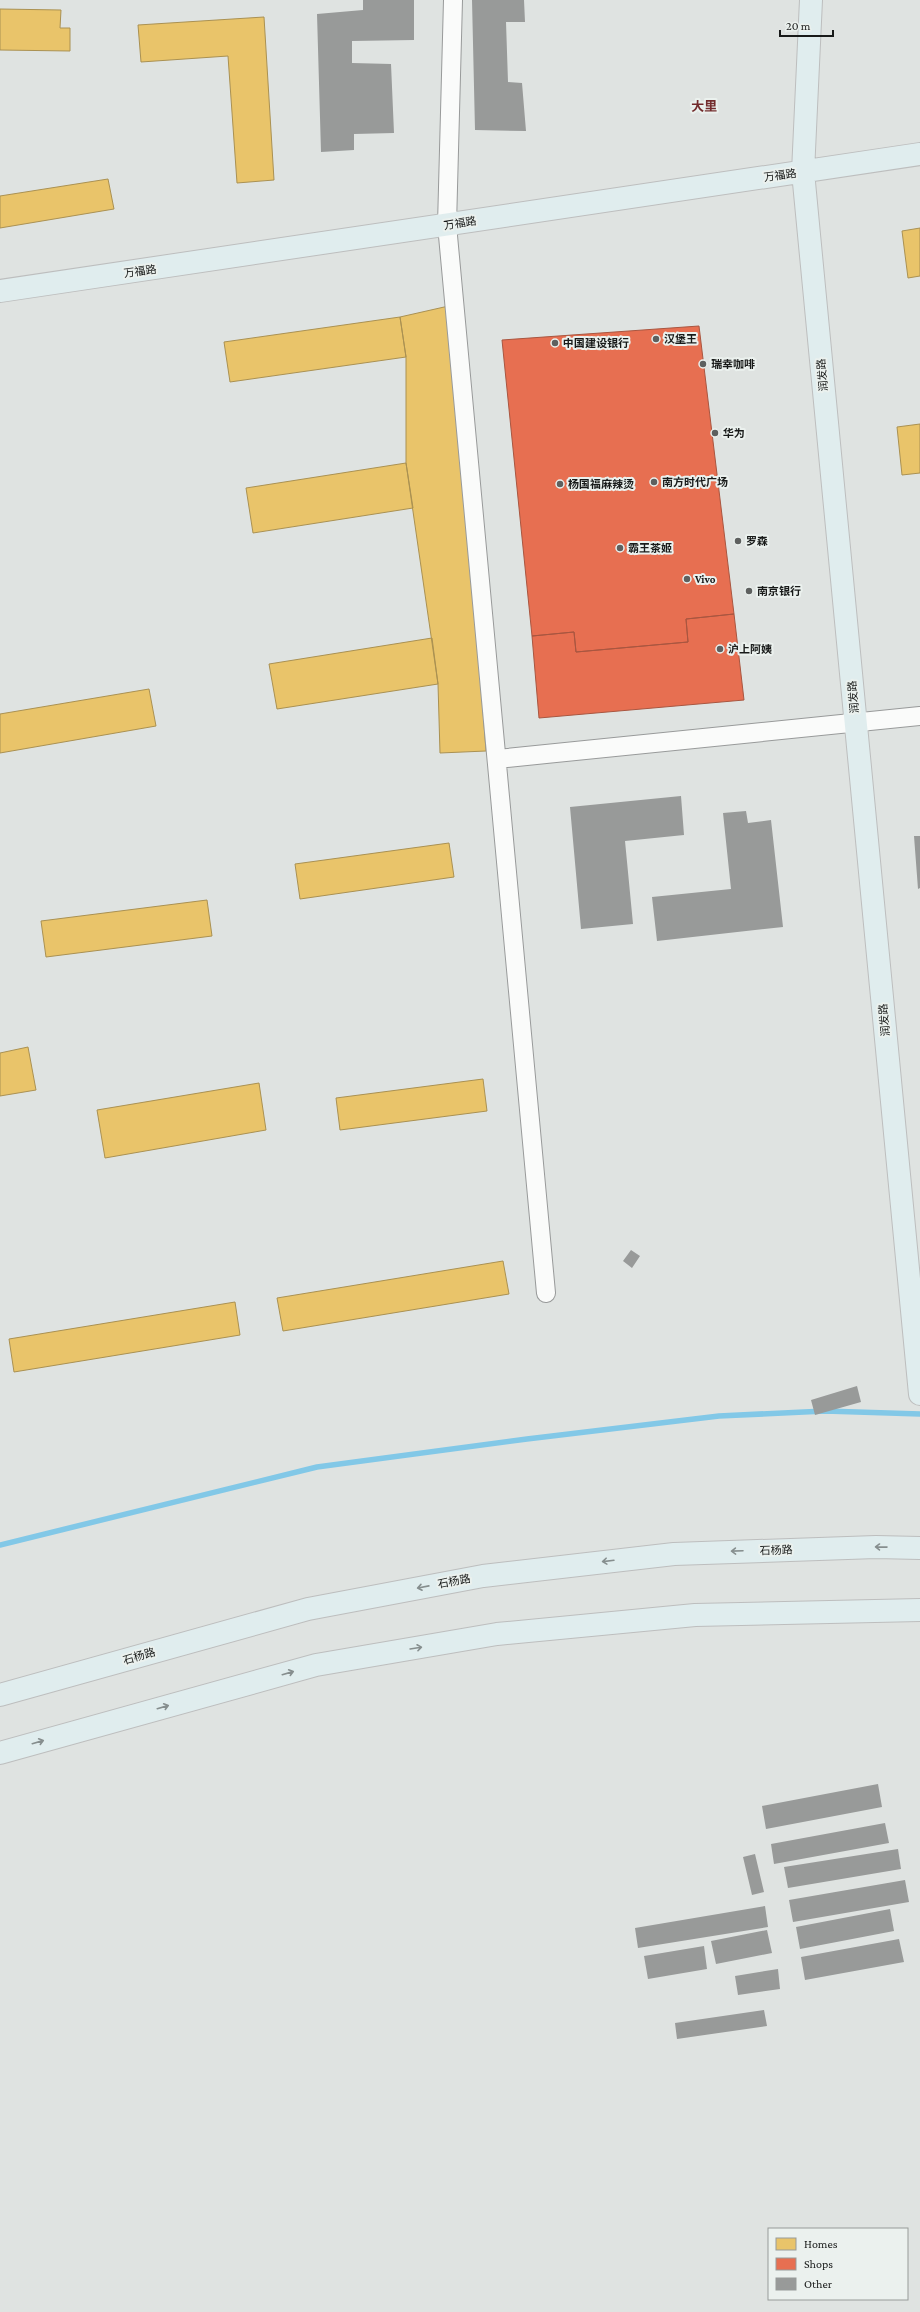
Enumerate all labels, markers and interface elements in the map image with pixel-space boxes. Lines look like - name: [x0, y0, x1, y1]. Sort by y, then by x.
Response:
- scale bar: [780, 12, 833, 38]
- text: 20 m: [786, 19, 811, 33]
- district label: 大里: [691, 99, 717, 114]
- street label: 万福路: [763, 167, 797, 183]
- street label: 万福路: [443, 214, 477, 232]
- street label: 万福路: [123, 263, 157, 279]
- place label: 汉堡王: [664, 333, 697, 345]
- marker: 汉堡王: [651, 334, 661, 344]
- place label: 中国建设银行: [563, 337, 629, 349]
- marker: 中国建设银行: [550, 338, 560, 348]
- place label: 瑞幸咖啡: [711, 358, 755, 370]
- street label: 润发路: [815, 358, 829, 392]
- marker: 瑞幸咖啡: [698, 359, 708, 369]
- place label: 华为: [723, 427, 745, 439]
- marker: 华为: [710, 428, 720, 438]
- place label: 南方时代广场: [662, 476, 728, 488]
- marker: 南方时代广场: [649, 477, 659, 487]
- place label: 杨国福麻辣烫: [568, 478, 634, 490]
- marker: 杨国福麻辣烫: [555, 479, 565, 489]
- place label: 罗森: [746, 535, 768, 547]
- marker: 罗森: [733, 536, 743, 546]
- place label: 霸王茶姬: [628, 542, 672, 554]
- marker: 霸王茶姬: [615, 543, 625, 553]
- place label: Vivo: [694, 573, 716, 585]
- marker: Vivo: [682, 574, 692, 584]
- place label: 南京银行: [757, 585, 801, 597]
- marker: 南京银行: [744, 586, 754, 596]
- place label: 沪上阿姨: [728, 643, 772, 655]
- marker: 沪上阿姨: [715, 644, 725, 654]
- street label: 润发路: [846, 680, 860, 714]
- street label: 润发路: [877, 1003, 891, 1037]
- street label: 石杨路: [759, 1543, 793, 1557]
- one-way arrow: [875, 1543, 888, 1551]
- one-way arrow: [731, 1548, 744, 1555]
- one-way arrow: [602, 1558, 615, 1565]
- street label: 石杨路: [437, 1572, 471, 1590]
- one-way arrow: [417, 1583, 430, 1591]
- one-way arrow: [409, 1644, 422, 1652]
- street label: 石杨路: [121, 1646, 157, 1666]
- one-way arrow: [281, 1668, 294, 1676]
- one-way arrow: [156, 1703, 169, 1710]
- one-way arrow: [31, 1738, 44, 1745]
- legend: [768, 2228, 908, 2300]
- text: Homes: [804, 2237, 838, 2251]
- text: Shops: [804, 2257, 833, 2271]
- text: Other: [804, 2277, 833, 2291]

